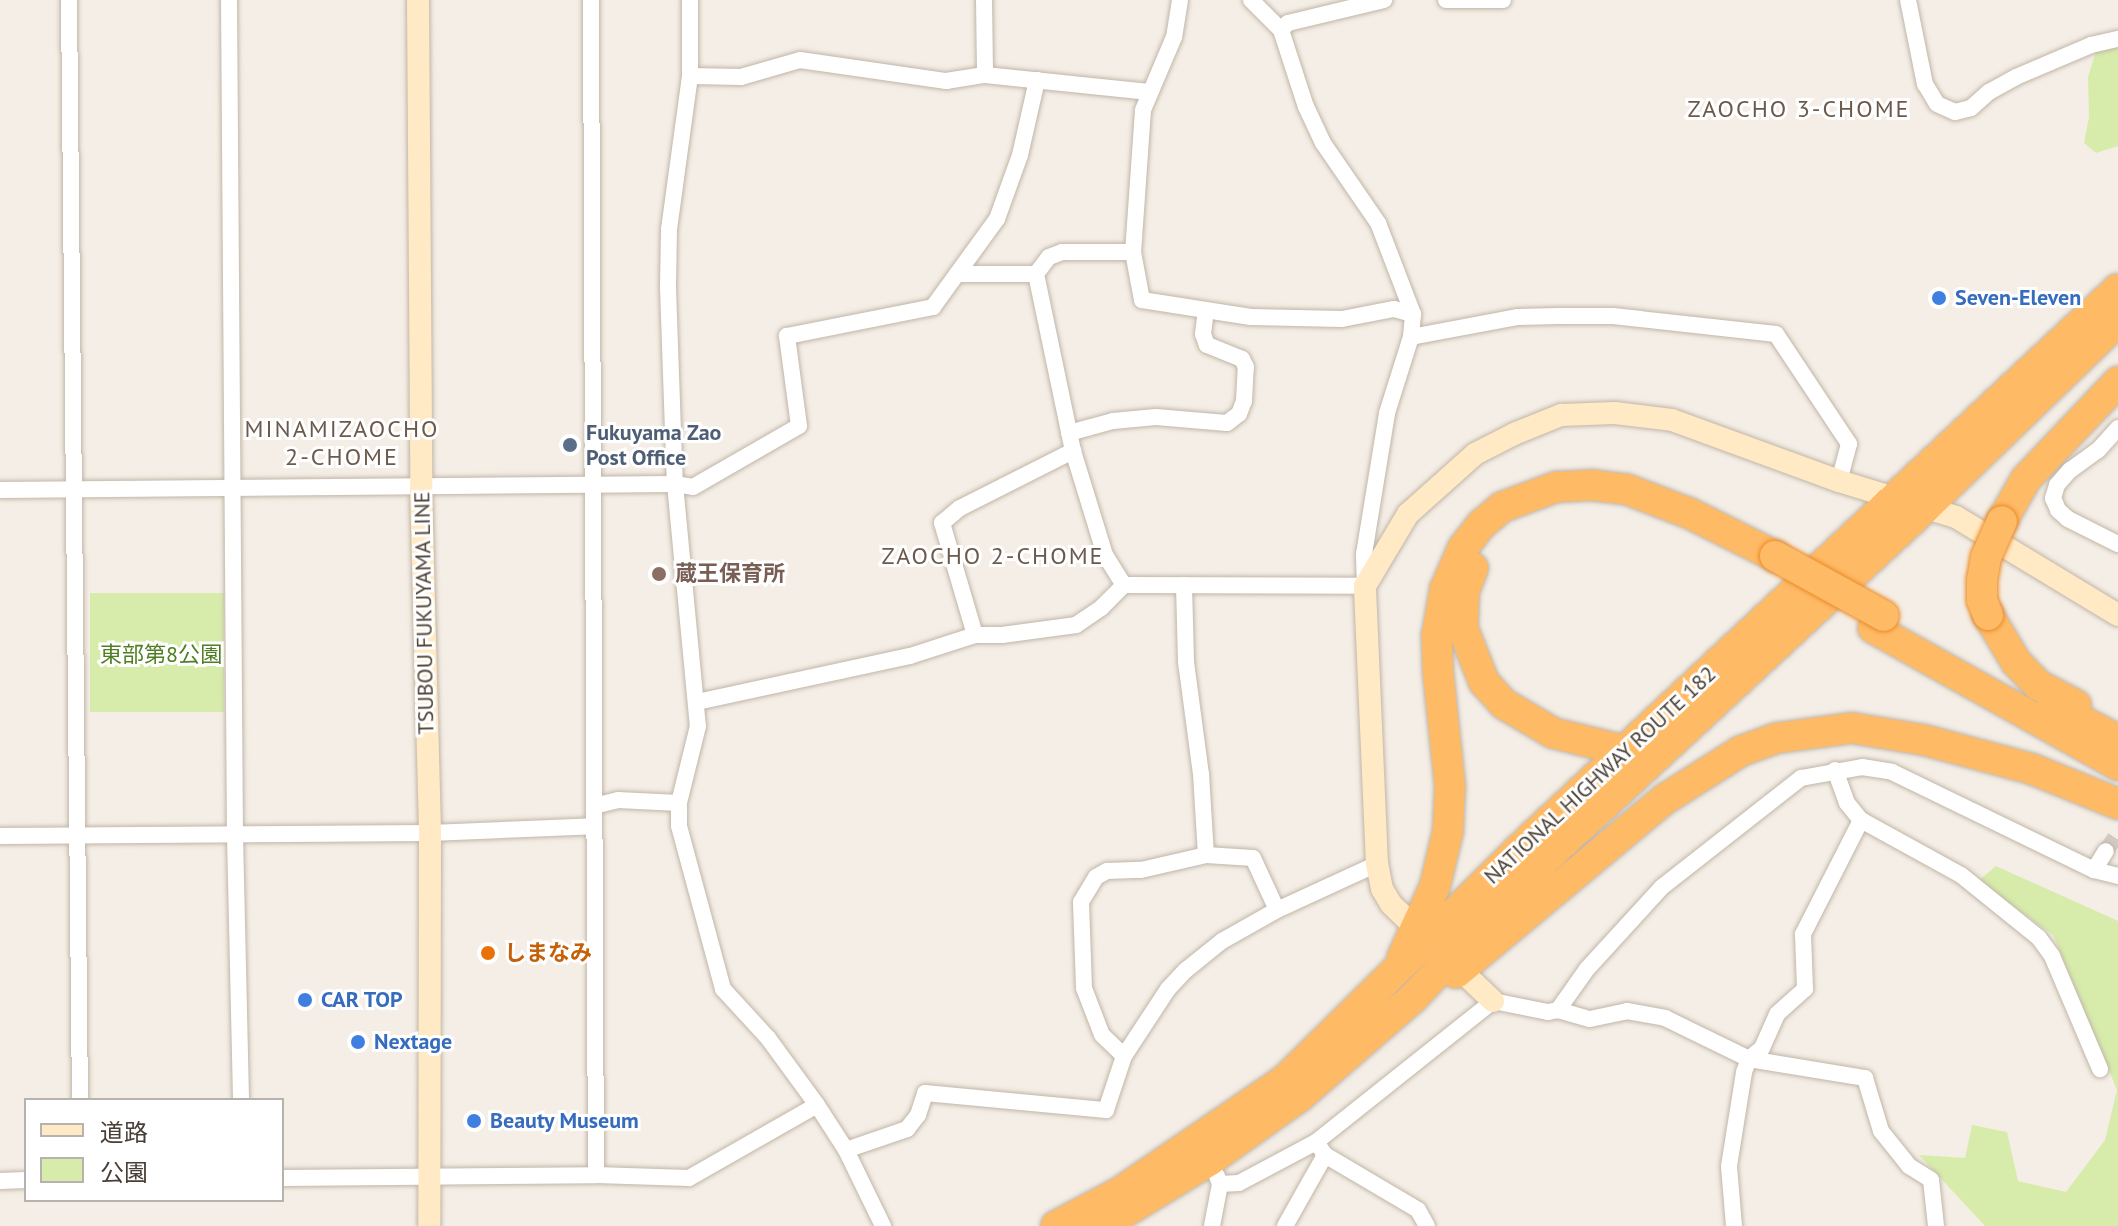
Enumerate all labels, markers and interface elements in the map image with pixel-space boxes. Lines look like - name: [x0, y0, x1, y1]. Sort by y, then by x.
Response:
- district label: ZAOCHO 3-CHOME: [1688, 95, 1910, 123]
- place label: Seven-Eleven: [1955, 285, 2081, 311]
- marker: Seven-Eleven: [1930, 289, 1948, 307]
- district label: MINAMIZAOCHO 2-CHOME: [245, 415, 439, 471]
- place label: Fukuyama Zao Post Office: [586, 419, 722, 470]
- marker: Fukuyama Zao Post Office: [561, 436, 579, 454]
- street label: TSUBOU FUKUYAMA LINE: [409, 491, 439, 735]
- district label: ZAOCHO 2-CHOME: [882, 542, 1104, 570]
- place label: 蔵王保育所: [675, 561, 785, 587]
- marker: 蔵王保育所: [650, 565, 668, 583]
- park label: 東部第8公園: [100, 642, 222, 668]
- street label: NATIONAL HIGHWAY ROUTE 182: [1478, 660, 1722, 890]
- place label: しまなみ: [504, 940, 592, 966]
- marker: しまなみ: [479, 944, 497, 962]
- place label: CAR TOP: [321, 987, 403, 1013]
- marker: CAR TOP: [296, 991, 314, 1009]
- place label: Nextage: [374, 1029, 452, 1055]
- marker: Nextage: [349, 1033, 367, 1051]
- legend: [24, 1098, 284, 1202]
- place label: Beauty Museum: [490, 1108, 640, 1134]
- marker: Beauty Museum: [465, 1112, 483, 1130]
- text: 道路: [100, 1117, 148, 1148]
- text: 公園: [100, 1157, 148, 1188]

